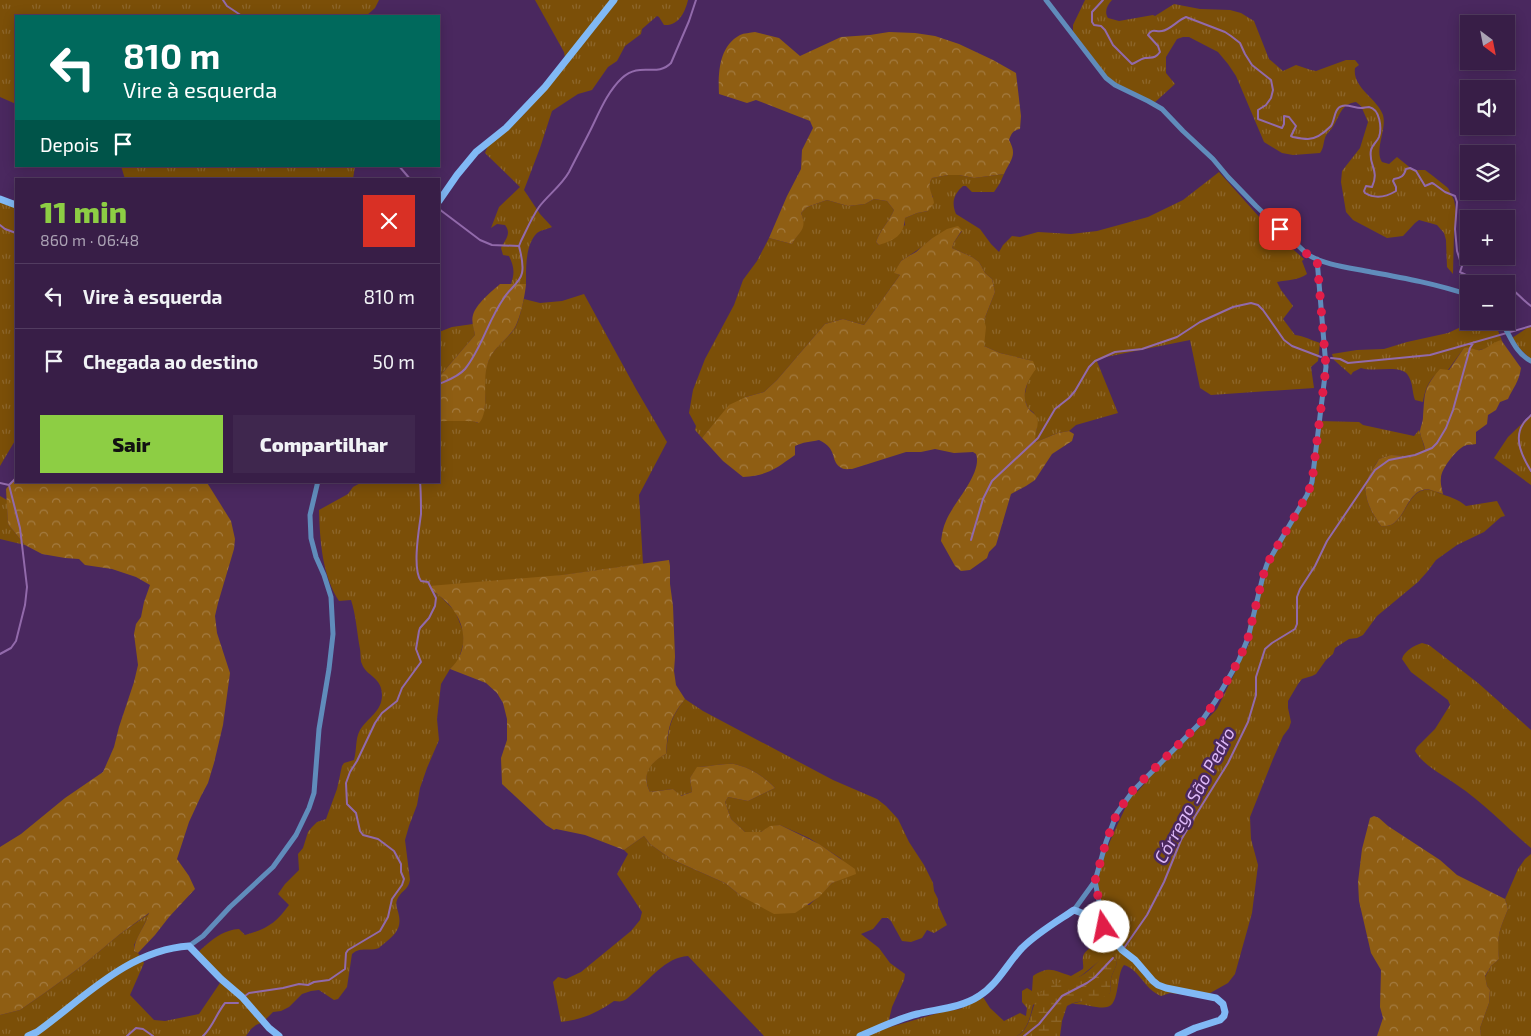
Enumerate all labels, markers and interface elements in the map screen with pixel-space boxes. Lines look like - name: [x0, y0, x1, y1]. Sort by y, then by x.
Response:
- north arrow: [1460, 15, 1515, 70]
- map controls: [1460, 15, 1515, 330]
- text: 810 m: [123, 34, 220, 76]
- icon: left: [40, 35, 105, 100]
- text: Vire à esquerda: [123, 76, 277, 102]
- button: sound: [1460, 80, 1515, 135]
- icon: arrive: [109, 130, 137, 158]
- text: Depois: [40, 133, 99, 156]
- button: layers: [1460, 145, 1515, 200]
- text: 11 min: [40, 193, 127, 229]
- button: close: [363, 195, 415, 247]
- pin: [1259, 208, 1301, 250]
- button: +: [1460, 210, 1515, 265]
- icon: arrive: [1266, 215, 1294, 243]
- text: 860 m · 06:48: [40, 230, 139, 249]
- button: −: [1460, 275, 1515, 330]
- icon: left: [40, 282, 68, 310]
- text: Vire à esquerda: [83, 285, 222, 308]
- text: 810 m: [364, 285, 415, 308]
- icon: arrive: [40, 347, 68, 375]
- text: Chegada ao destino: [83, 350, 258, 373]
- text: 50 m: [372, 350, 415, 373]
- button: Sair: [40, 415, 223, 473]
- button: Compartilhar: [233, 415, 415, 473]
- water label: Córrego São Pedro: [1149, 723, 1239, 867]
- position arrow: [1077, 900, 1129, 952]

